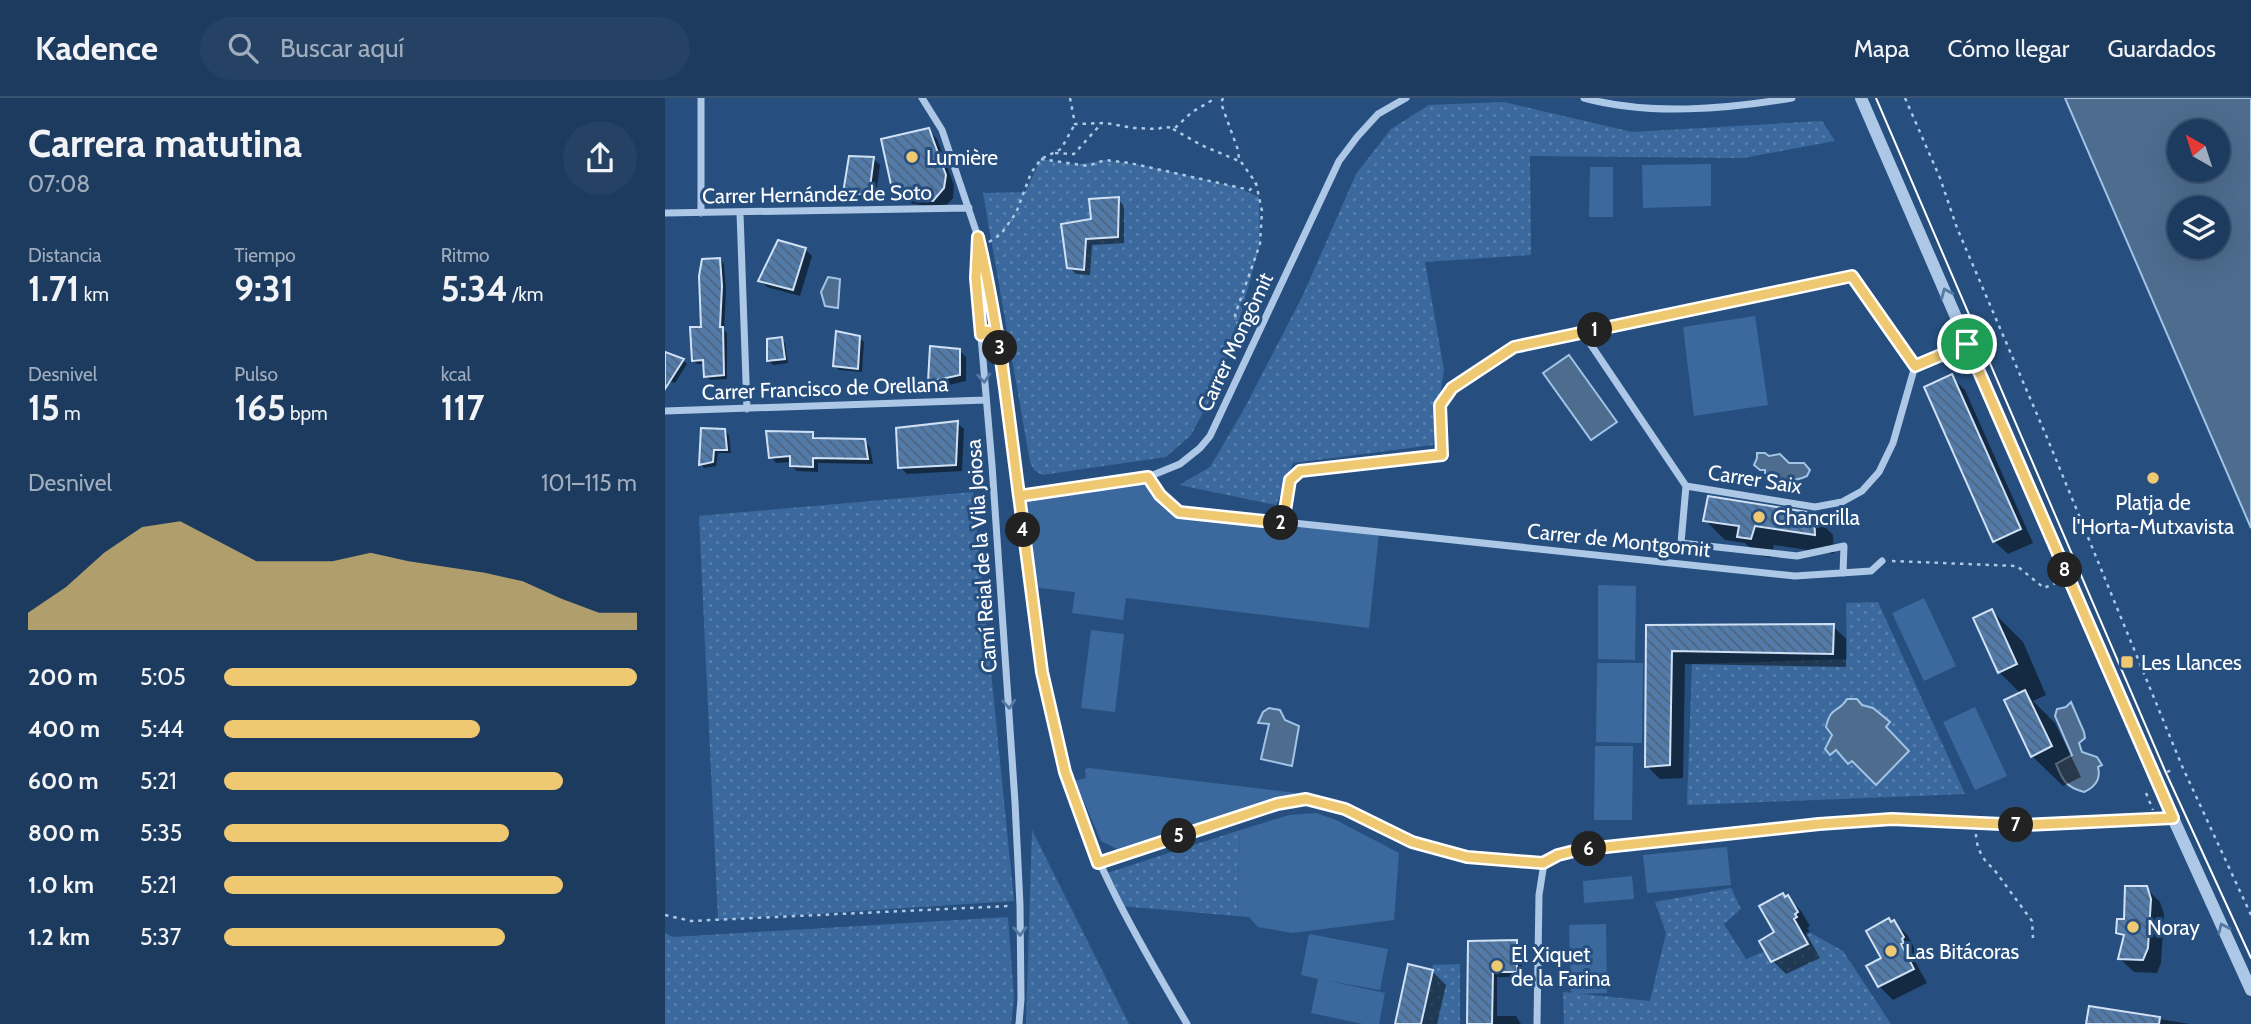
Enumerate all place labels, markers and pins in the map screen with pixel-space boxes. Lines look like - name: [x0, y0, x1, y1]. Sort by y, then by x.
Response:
- place label: Lumière: [926, 145, 998, 170]
- marker: Lumière: [904, 149, 920, 165]
- pin: 1: [1577, 313, 1613, 348]
- pin: [1937, 314, 1997, 374]
- pin: 3: [983, 330, 1017, 366]
- marker: Platja de l'Horta-Mutxavista: [2145, 470, 2161, 486]
- place label: Platja de l'Horta-Mutxavista: [2072, 490, 2234, 539]
- place label: Chancrilla: [1773, 505, 1860, 530]
- pin: 2: [1263, 506, 1299, 540]
- marker: Chancrilla: [1751, 509, 1767, 525]
- pin: 4: [1005, 512, 1041, 548]
- pin: 8: [2047, 552, 2083, 588]
- place label: Les Llances: [2141, 650, 2242, 675]
- marker: Les Llances: [2119, 654, 2135, 670]
- pin: 7: [1999, 808, 2033, 842]
- pin: 5: [1161, 818, 1197, 854]
- pin: 6: [1571, 832, 1607, 866]
- place label: Noray: [2147, 915, 2200, 940]
- marker: Noray: [2125, 919, 2141, 935]
- place label: Las Bitácoras: [1905, 939, 2020, 964]
- place label: El Xiquet de la Farina: [1511, 942, 1611, 991]
- marker: Las Bitácoras: [1883, 943, 1899, 959]
- marker: El Xiquet de la Farina: [1489, 958, 1505, 974]

